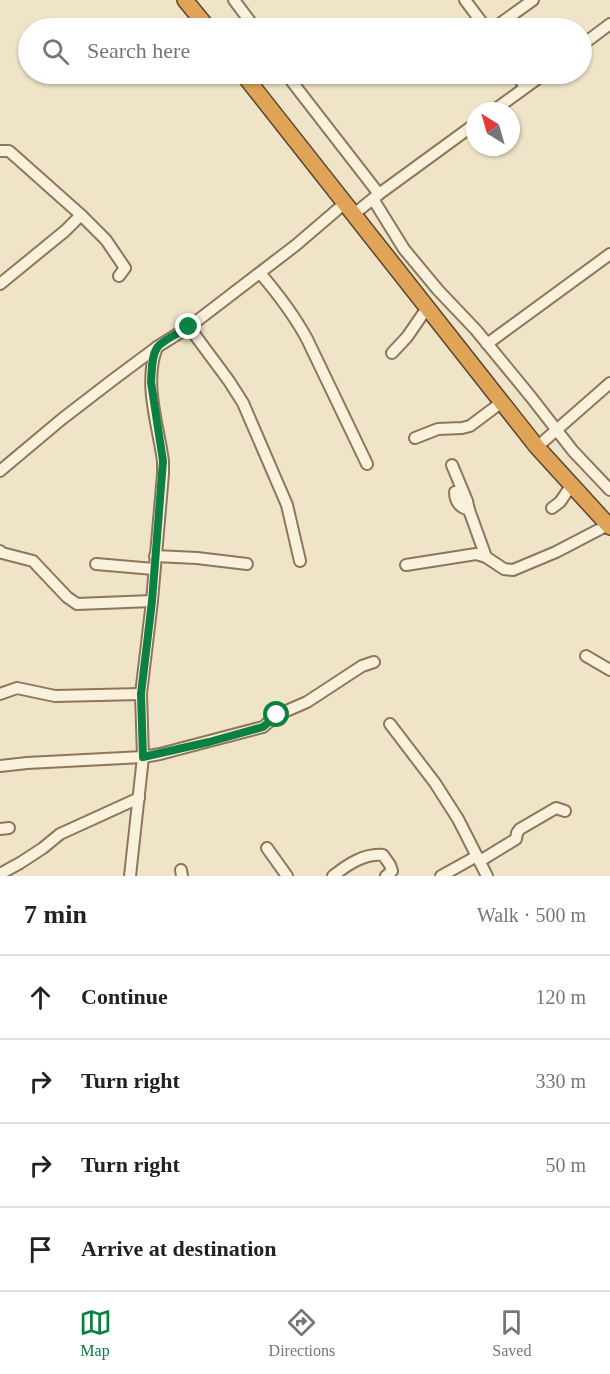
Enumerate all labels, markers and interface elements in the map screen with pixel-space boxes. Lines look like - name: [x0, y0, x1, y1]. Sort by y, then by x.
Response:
- search box: [18, 18, 592, 84]
- icon: search: [39, 35, 72, 68]
- text: Search here: [87, 38, 190, 63]
- north arrow: [466, 102, 520, 156]
- route end: [175, 313, 201, 339]
- route start: [263, 701, 289, 727]
- text: 7 min: [24, 900, 87, 929]
- text: Walk · 500 m: [477, 904, 586, 926]
- icon: ahead: [24, 981, 57, 1014]
- text: Continue: [81, 984, 168, 1009]
- text: 120 m: [535, 986, 586, 1008]
- icon: right: [24, 1065, 57, 1098]
- text: Turn right: [81, 1068, 180, 1093]
- text: 330 m: [535, 1070, 586, 1092]
- icon: right: [24, 1149, 57, 1182]
- text: Turn right: [81, 1152, 180, 1177]
- text: 50 m: [545, 1154, 586, 1176]
- icon: arrive: [24, 1233, 57, 1266]
- text: Arrive at destination: [81, 1236, 277, 1261]
- tab: Map: [79, 1306, 112, 1360]
- tab: Directions: [269, 1306, 335, 1360]
- tab: Saved: [492, 1306, 531, 1360]

